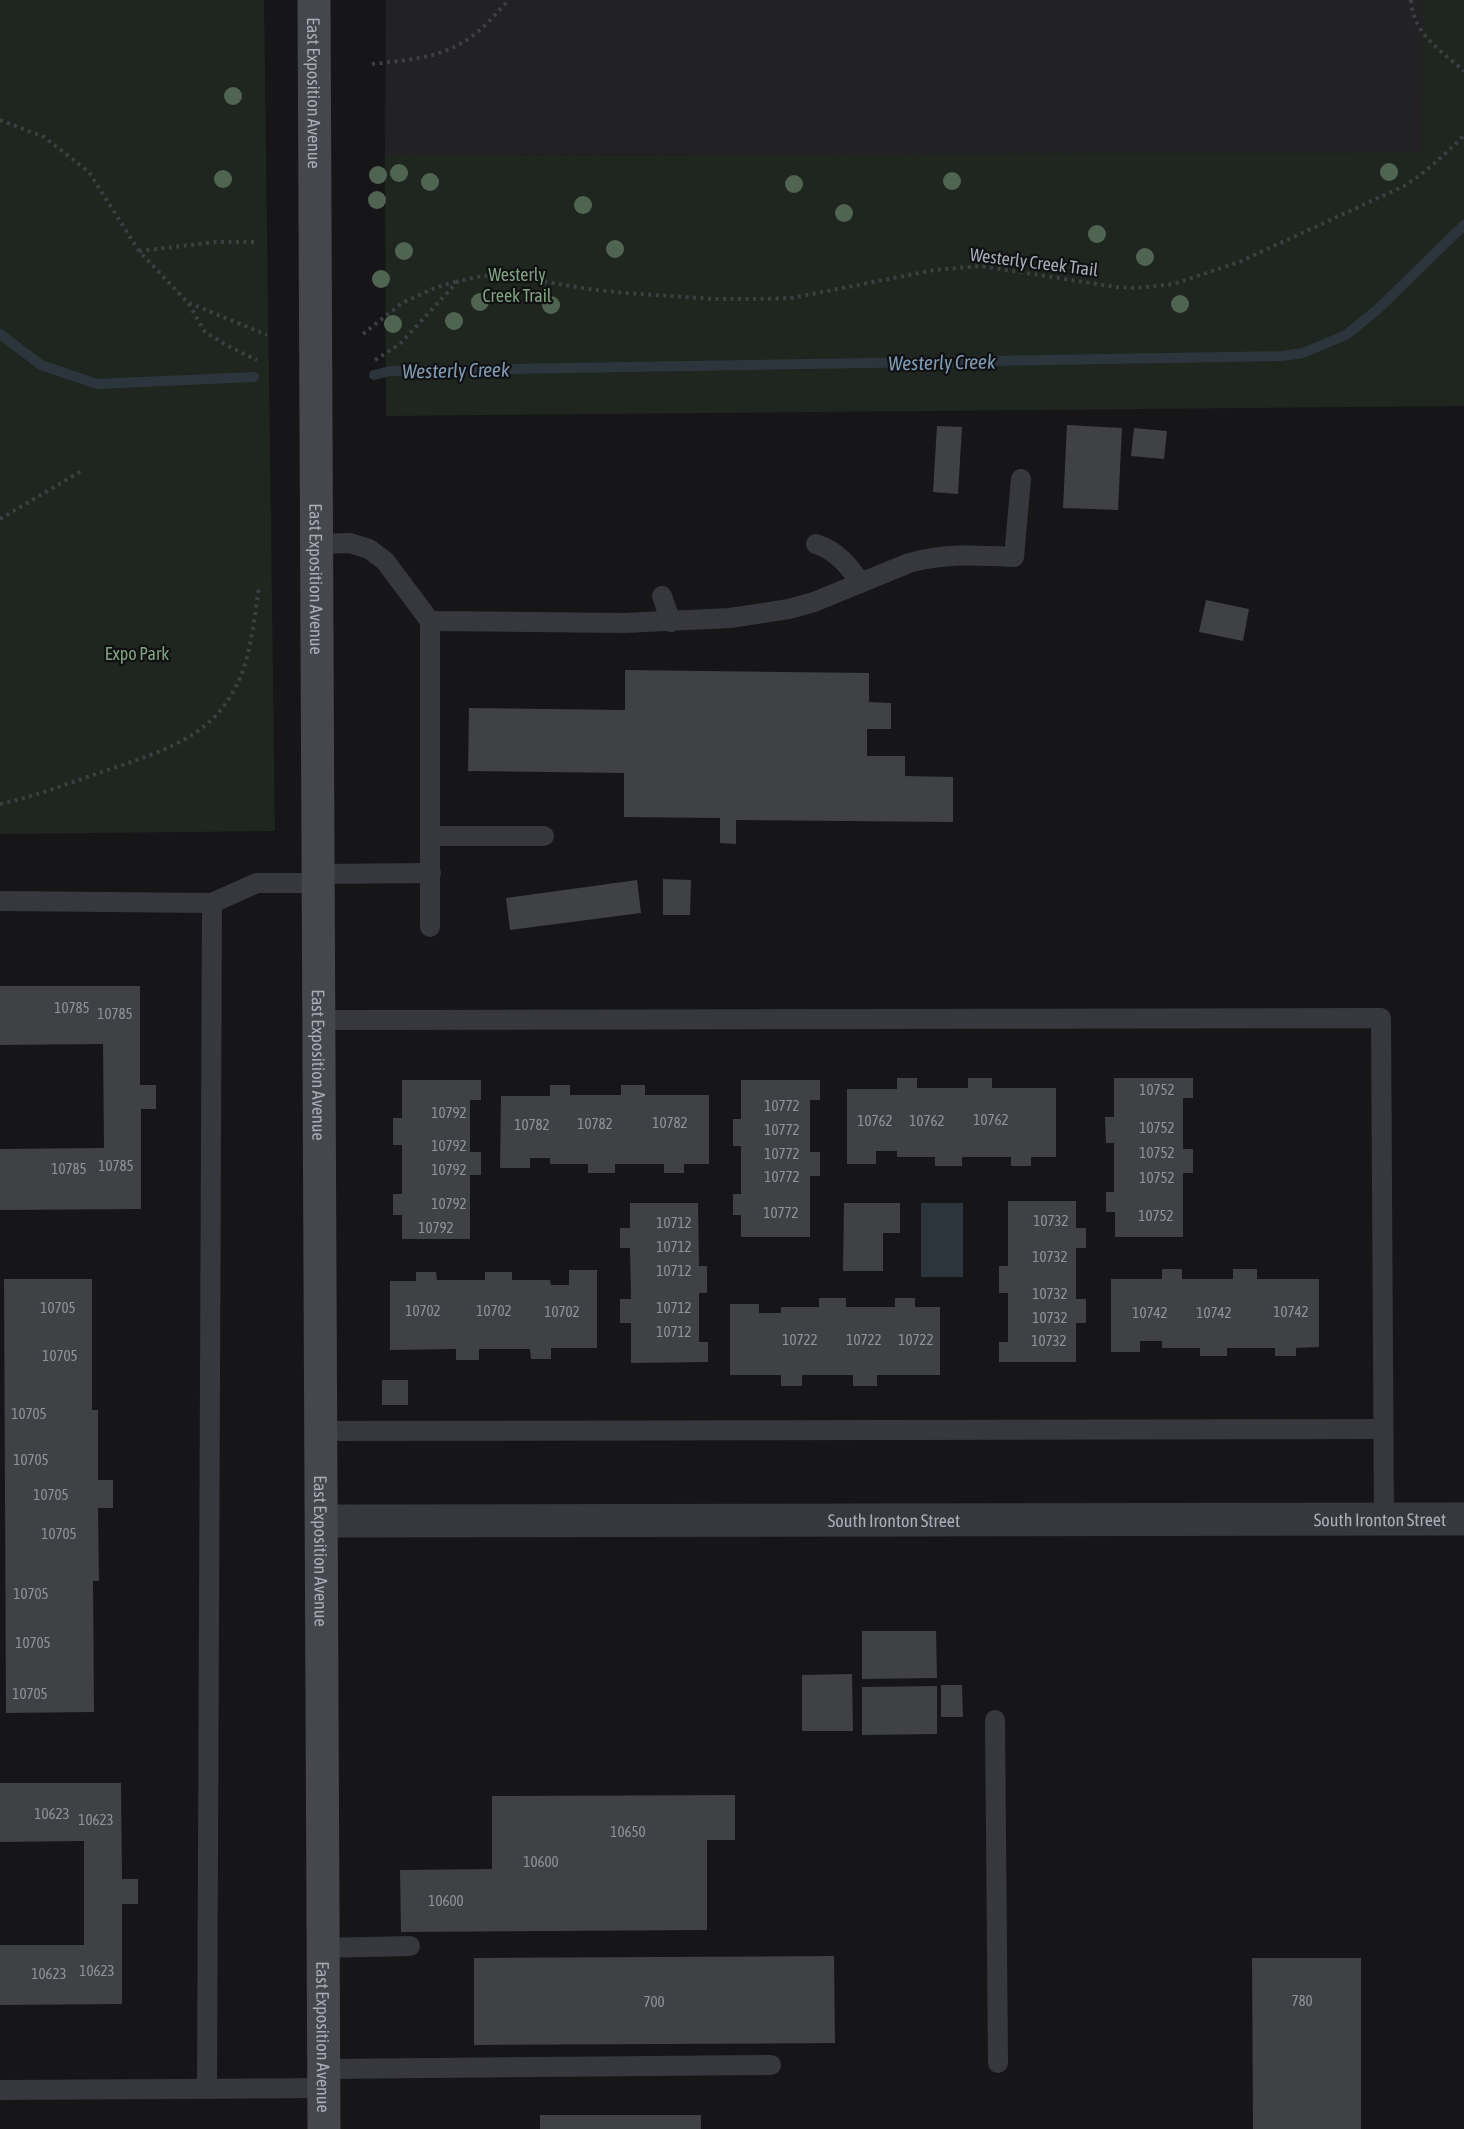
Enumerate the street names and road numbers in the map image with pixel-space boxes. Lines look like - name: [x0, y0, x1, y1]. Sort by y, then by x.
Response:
- street label: East Exposition Avenue: [304, 17, 325, 169]
- street label: Westerly Creek Trail: [969, 244, 1100, 280]
- street label: East Exposition Avenue: [306, 503, 328, 655]
- street label: East Exposition Avenue: [308, 989, 330, 1141]
- street label: East Exposition Avenue: [310, 1475, 332, 1627]
- street label: South Ironton Street: [828, 1509, 960, 1531]
- street label: South Ironton Street: [1314, 1509, 1446, 1530]
- street label: East Exposition Avenue: [313, 1961, 334, 2113]

